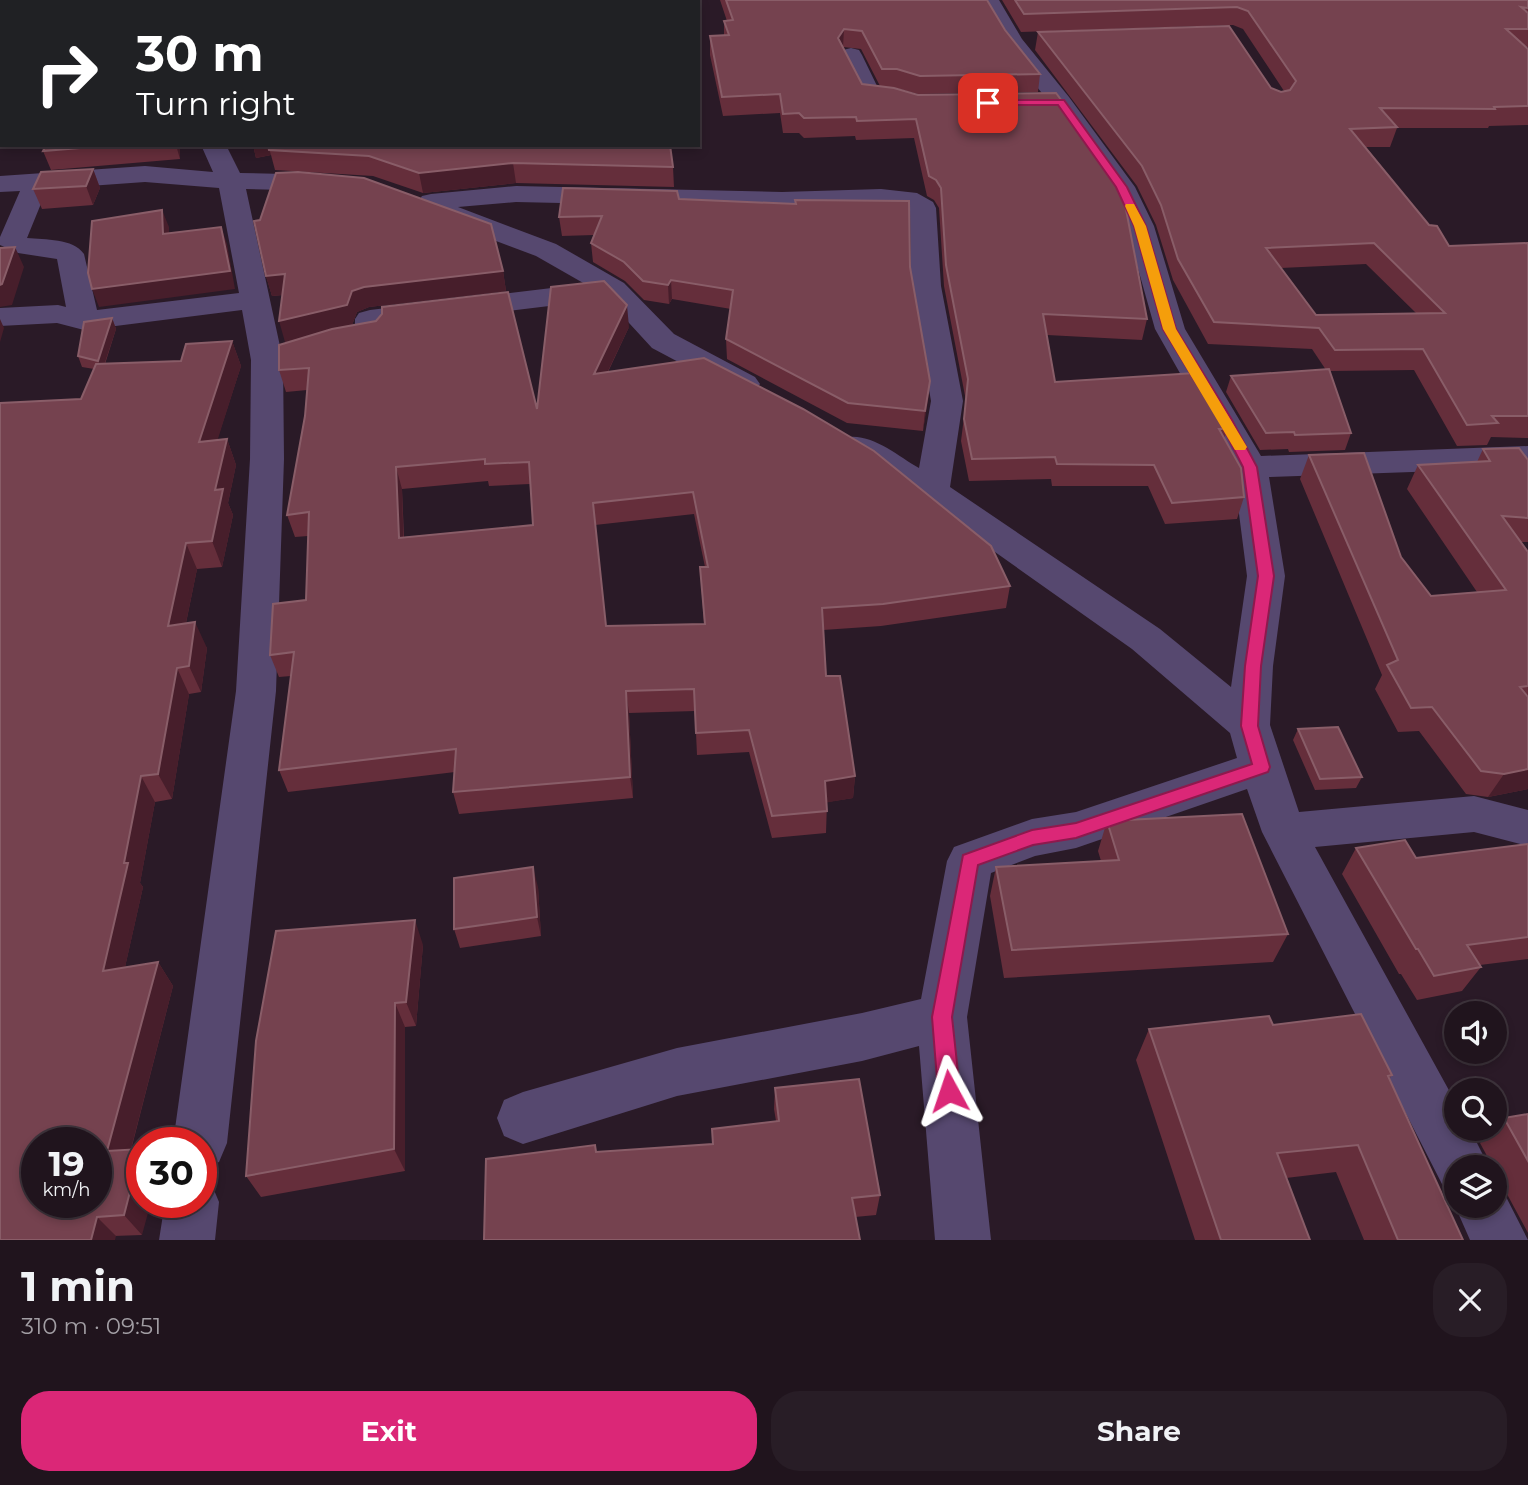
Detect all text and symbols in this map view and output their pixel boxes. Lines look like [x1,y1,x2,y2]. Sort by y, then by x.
text: 30 m [136,24,264,83]
icon: right [21,28,112,119]
pin [958,73,1018,133]
text: Turn right [136,84,296,123]
icon: arrive [969,84,1007,122]
map controls [1444,1001,1507,1218]
button: sound [1444,1001,1507,1064]
position arrow [912,1054,986,1128]
button: search [1444,1078,1507,1141]
speed limit sign: 30 [126,1127,217,1218]
text: 19 [48,1142,85,1185]
button: layers [1444,1155,1507,1218]
text: km/h [42,1179,91,1201]
text: 1 min [21,1260,135,1312]
button: close [1433,1263,1507,1337]
text: 310 m · 09:51 [21,1312,161,1340]
button: Exit [21,1391,757,1471]
button: Share [771,1391,1507,1471]

